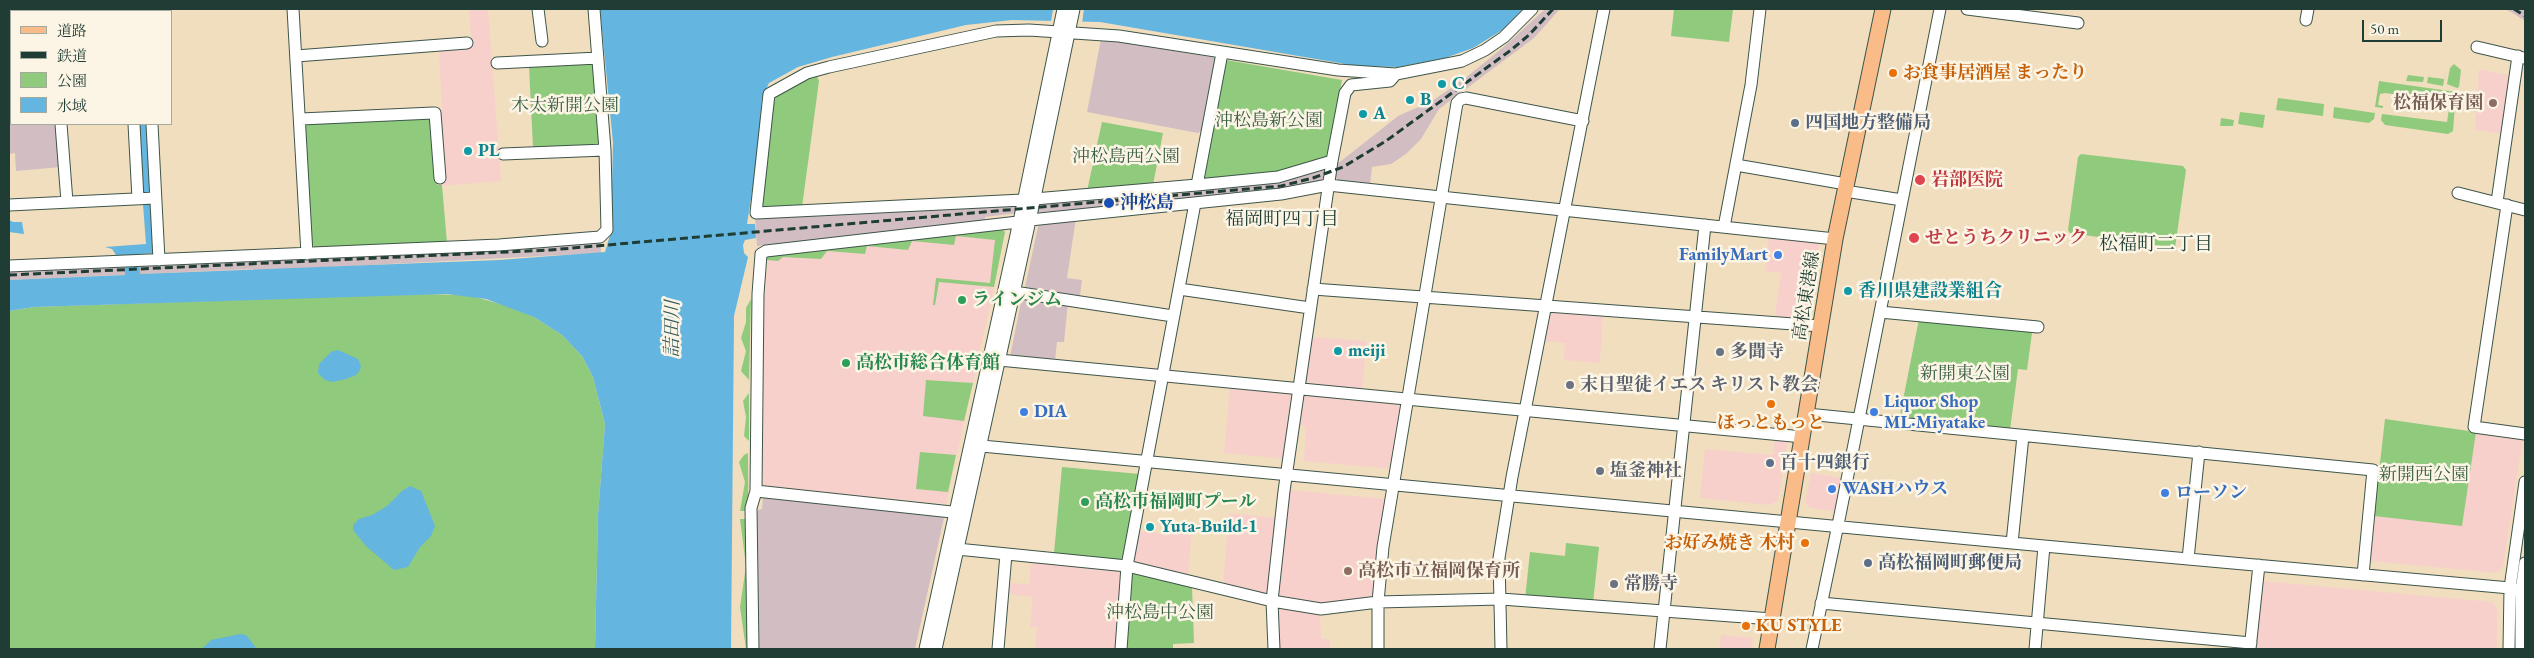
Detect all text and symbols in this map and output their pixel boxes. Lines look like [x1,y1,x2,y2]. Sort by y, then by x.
legend [10,10,172,125]
scale bar [2364,10,2444,42]
text: 50 m [2370,19,2399,38]
text: 道路 [57,21,87,40]
text: 鉄道 [57,46,87,65]
place label: お食事居酒屋 まったり [1903,62,2087,84]
marker: お食事居酒屋 まったり [1887,67,1899,79]
text: 公園 [57,71,87,90]
place label: C [1452,73,1465,95]
marker: C [1436,78,1448,90]
place label: B [1420,89,1431,111]
place label: 松福保育園 [2393,92,2483,114]
marker: B [1404,94,1416,106]
park label: 木太新開公園 [511,95,619,117]
text: 水域 [57,96,87,115]
marker: 松福保育園 [2487,97,2499,109]
place label: A [1373,103,1386,125]
marker: A [1357,108,1369,120]
park label: 沖松島新公園 [1215,110,1323,132]
place label: 四国地方整備局 [1805,112,1931,134]
marker: 四国地方整備局 [1789,117,1801,129]
place label: PL [478,140,499,162]
marker: PL [462,145,474,157]
park label: 沖松島西公園 [1072,146,1180,168]
place label: 岩部医院 [1931,169,2003,191]
marker: 岩部医院 [1913,173,1927,187]
place label: 沖松島 [1120,192,1174,214]
marker: 沖松島 [1102,196,1116,210]
district label: 福岡町四丁目 [1225,209,1339,231]
place label: せとうちクリニック [1925,227,2087,249]
marker: せとうちクリニック [1907,231,1921,245]
district label: 松福町二丁目 [2099,234,2213,256]
place label: FamilyMart [1679,244,1768,266]
marker: FamilyMart [1772,249,1784,261]
street label: 高松東港線 [1789,250,1825,342]
place label: 香川県建設業組合 [1858,280,2002,302]
marker: 香川県建設業組合 [1842,285,1854,297]
place label: ラインジム [972,289,1062,311]
marker: ラインジム [956,294,968,306]
water label: 詰田川 [661,300,685,358]
place label: meiji [1348,340,1385,362]
place label: 多聞寺 [1730,341,1784,363]
marker: meiji [1332,345,1344,357]
marker: 多聞寺 [1714,346,1726,358]
place label: 高松市総合体育館 [856,352,1000,374]
marker: 高松市総合体育館 [840,357,852,369]
park label: 新開東公園 [1920,363,2010,385]
place label: 末日聖徒イエス キリスト教会 [1580,374,1818,396]
marker: 末日聖徒イエス キリスト教会 [1564,379,1576,391]
place label: Liquor Shop ML·Miyatake [1884,391,1985,434]
marker: ほっともっと [1765,398,1777,410]
place label: DIA [1034,401,1067,423]
marker: DIA [1018,406,1030,418]
marker: Liquor Shop ML·Miyatake [1868,406,1880,418]
place label: ほっともっと [1717,412,1825,434]
place label: 百十四銀行 [1780,452,1870,474]
marker: 百十四銀行 [1764,457,1776,469]
place label: 塩釜神社 [1610,460,1682,482]
park label: 新開西公園 [2379,464,2469,486]
marker: 塩釜神社 [1594,465,1606,477]
place label: WASHハウス [1842,478,1948,500]
place label: ローソン [2175,482,2247,504]
marker: WASHハウス [1826,483,1838,495]
marker: ローソン [2159,487,2171,499]
place label: 高松市福岡町プール [1095,491,1256,513]
marker: 高松市福岡町プール [1079,496,1091,508]
place label: Yuta-Build-1 [1160,516,1257,538]
marker: Yuta-Build-1 [1144,521,1156,533]
place label: お好み焼き 木村 [1665,532,1795,554]
marker: お好み焼き 木村 [1799,537,1811,549]
place label: 高松福岡町郵便局 [1878,552,2022,574]
marker: 高松福岡町郵便局 [1862,557,1874,569]
place label: 高松市立福岡保育所 [1358,560,1520,582]
marker: 高松市立福岡保育所 [1342,565,1354,577]
place label: 常勝寺 [1624,573,1678,595]
marker: 常勝寺 [1608,578,1620,590]
park label: 沖松島中公園 [1106,602,1214,624]
place label: KU STYLE [1756,615,1842,637]
marker: KU STYLE [1740,620,1752,632]

